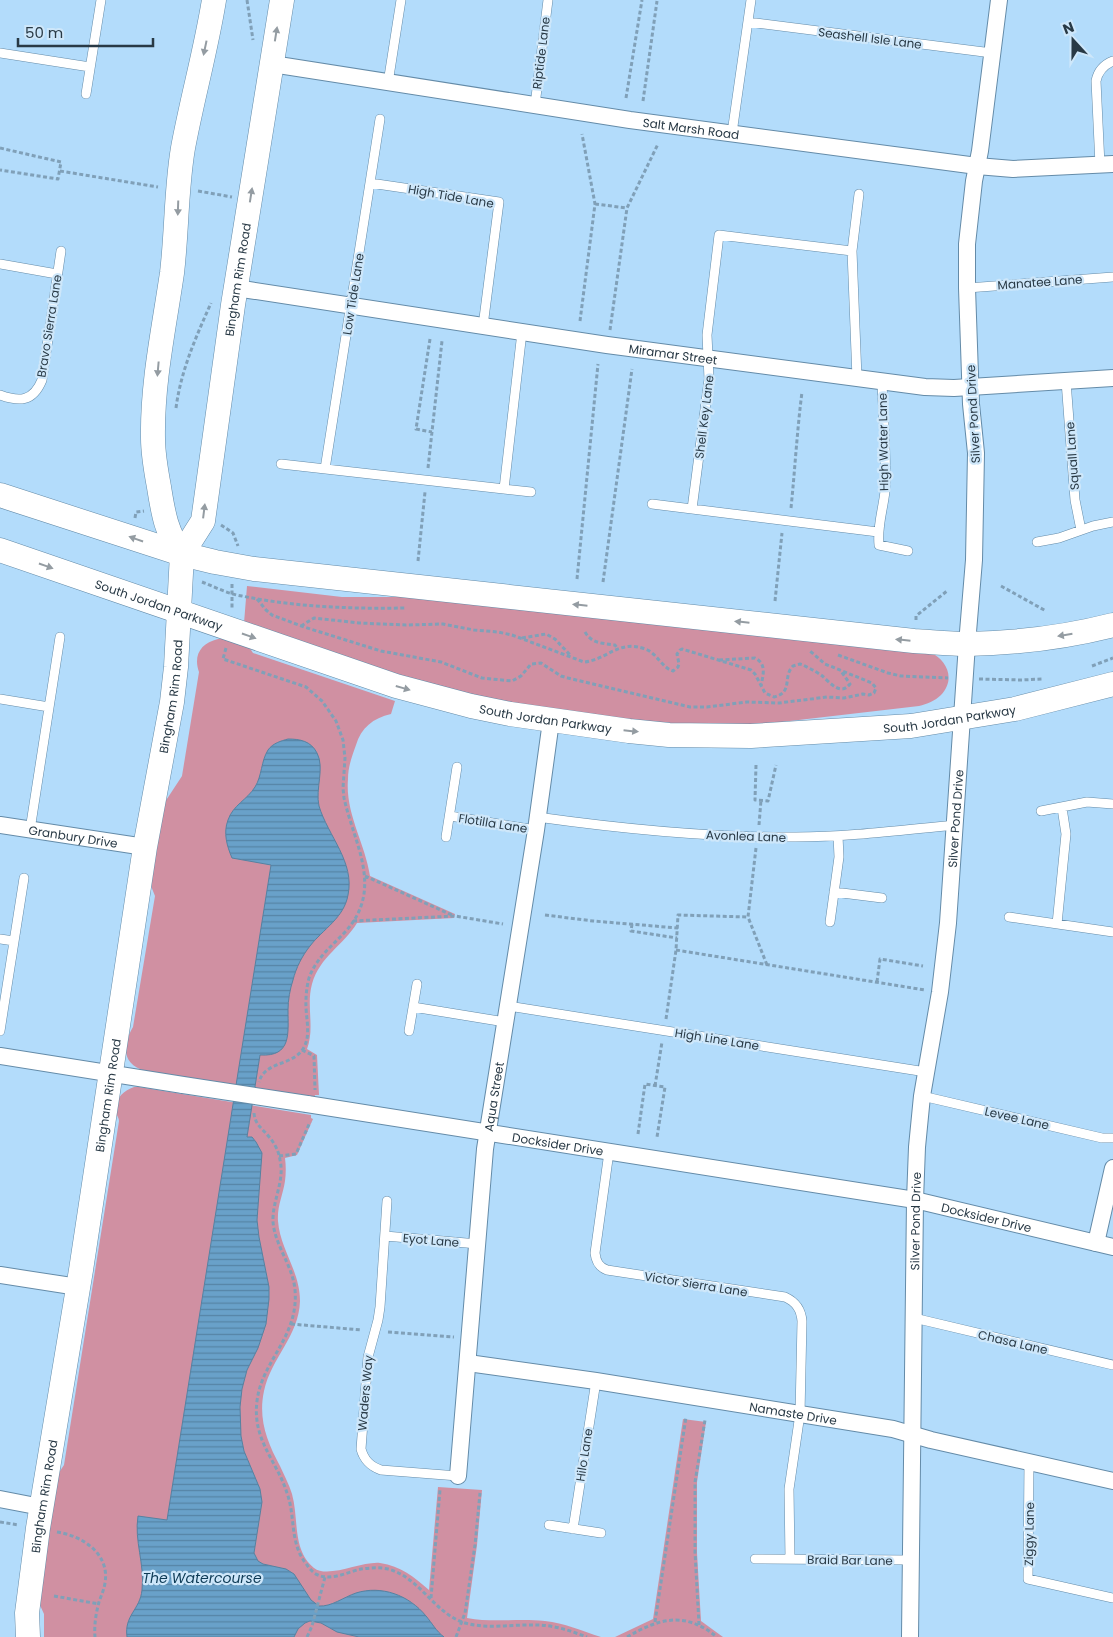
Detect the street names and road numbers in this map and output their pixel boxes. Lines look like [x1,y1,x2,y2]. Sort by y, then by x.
street label: Riptide Lane [528,16,554,90]
street label: Seashell Isle Lane [817,23,923,53]
street label: Salt Marsh Road [642,113,740,143]
street label: High Tide Lane [407,180,495,212]
street label: Bingham Rim Road [220,222,255,337]
street label: Low Tide Lane [338,252,368,336]
street label: Manatee Lane [997,271,1083,293]
street label: Bravo Sierra Lane [32,273,66,379]
street label: Miramar Street [628,339,718,368]
street label: Silver Pond Drive [962,364,984,464]
street label: Shell Key Lane [690,374,718,460]
street label: High Water Lane [874,393,892,491]
street label: Squall Lane [1061,421,1083,491]
street label: South Jordan Parkway [93,575,225,634]
street label: Bingham Rim Road [154,639,186,755]
street label: South Jordan Parkway [478,699,613,737]
street label: South Jordan Parkway [883,700,1017,736]
street label: Silver Pond Drive [943,769,967,868]
street label: Flotilla Lane [457,809,529,837]
street label: Granbury Drive [27,821,119,851]
street label: Avonlea Lane [706,826,786,846]
street label: High Line Lane [674,1024,760,1054]
street label: Bingham Rim Road [90,1037,124,1153]
street label: Aqua Street [479,1061,507,1133]
street label: Levee Lane [983,1102,1051,1134]
street label: Docksider Drive [511,1128,605,1159]
street label: Silver Pond Drive [906,1171,925,1270]
street label: Docksider Drive [940,1198,1033,1236]
street label: Eyot Lane [402,1229,460,1251]
street label: Victor Sierra Lane [643,1267,749,1301]
street label: Chasa Lane [976,1326,1050,1358]
street label: Waders Way [353,1354,377,1432]
street label: Namaste Drive [748,1397,838,1428]
street label: Hilo Lane [571,1427,597,1483]
street label: Bingham Rim Road [26,1438,61,1554]
street label: Ziggy Lane [1020,1502,1038,1566]
street label: Braid Bar Lane [807,1551,893,1569]

